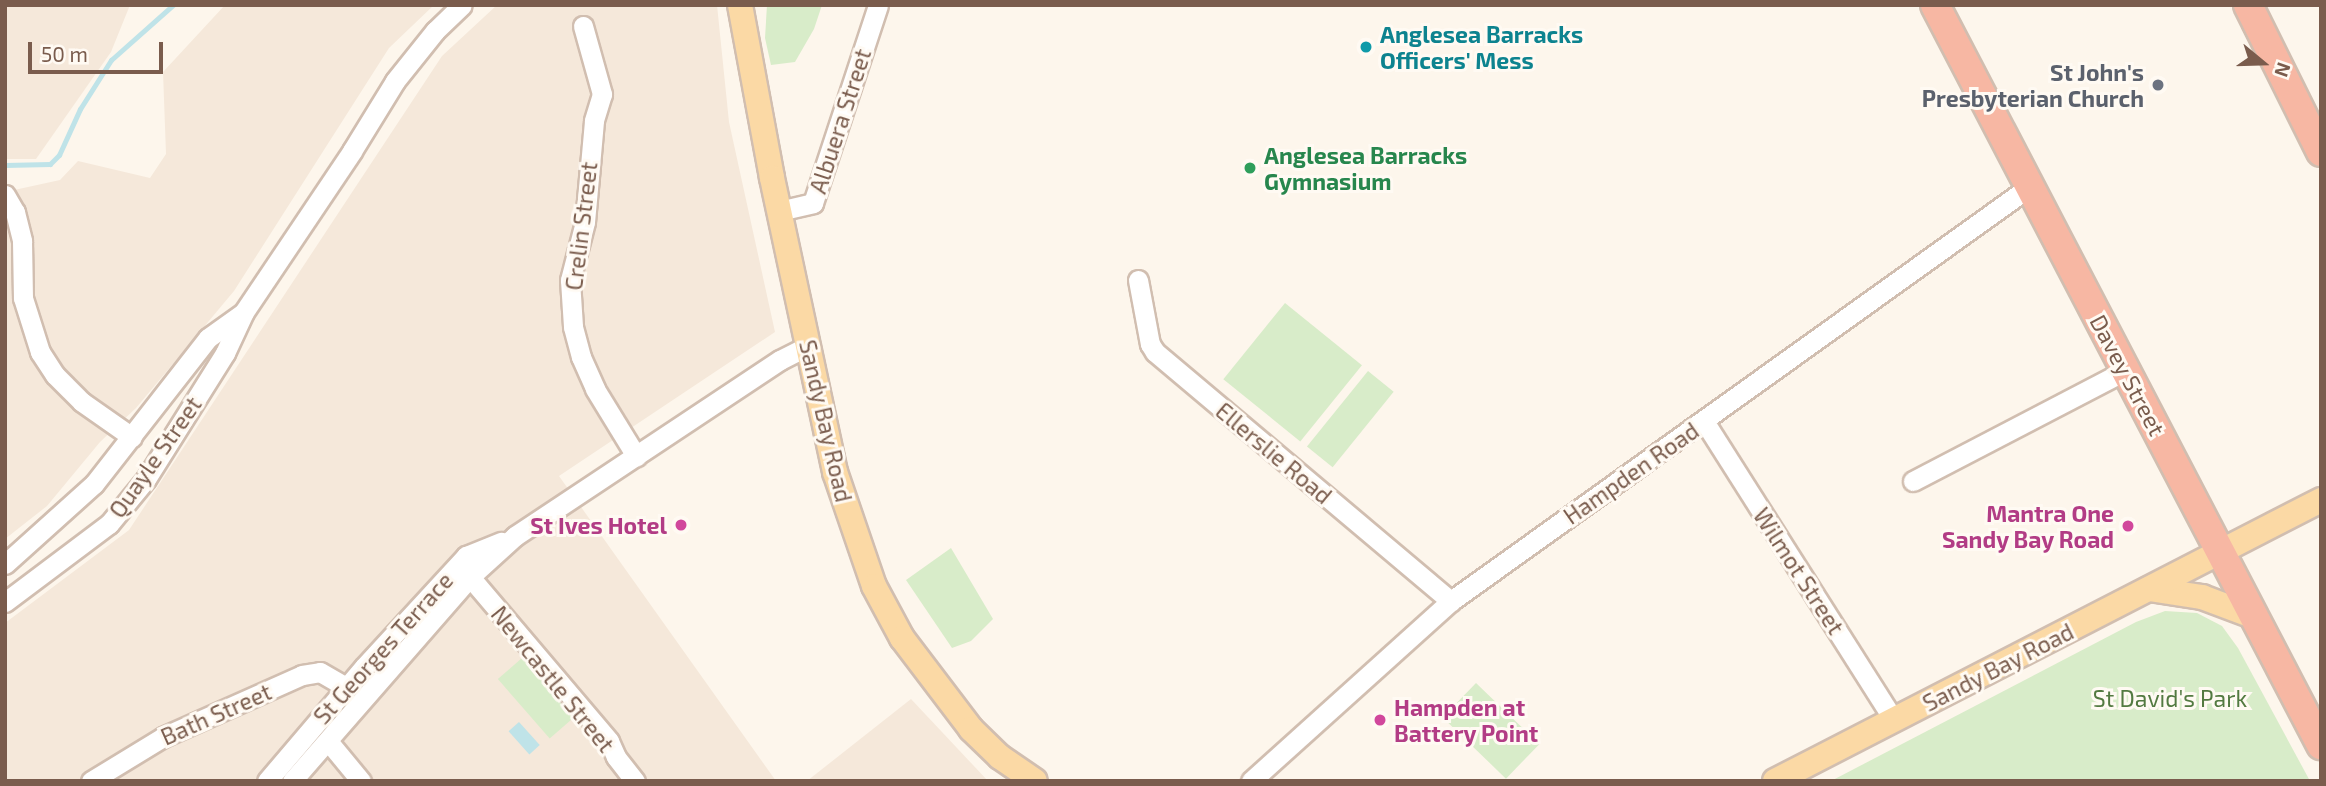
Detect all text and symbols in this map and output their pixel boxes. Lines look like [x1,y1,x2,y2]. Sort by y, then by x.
place label: Anglesea Barracks Officers' Mess [1380,20,1583,74]
scale bar [32,28,166,72]
north arrow [2228,28,2298,98]
marker: Anglesea Barracks Officers' Mess [1358,39,1374,55]
text: 50 m [41,41,88,66]
street label: Albuera Street [804,45,876,197]
place label: St John's Presbyterian Church [1922,58,2144,112]
text: N [2270,60,2296,80]
marker: St John's Presbyterian Church [2150,77,2166,93]
place label: Anglesea Barracks Gymnasium [1264,141,1467,195]
street label: Crelin Street [559,160,603,292]
marker: Anglesea Barracks Gymnasium [1242,160,1258,176]
street label: Davey Street [2084,310,2172,440]
street label: Sandy Bay Road [794,337,858,505]
street label: Quayle Street [103,391,207,523]
street label: Ellerslie Road [1210,397,1338,509]
street label: Hampden Road [1558,416,1704,530]
place label: Mantra One Sandy Bay Road [1941,499,2114,553]
street label: Wilmot Street [1748,503,1850,639]
place label: St Ives Hotel [530,511,667,539]
marker: St Ives Hotel [673,517,689,533]
marker: Mantra One Sandy Bay Road [2120,518,2136,534]
street label: St Georges Terrace [307,566,459,730]
street label: Newcastle Street [486,600,620,758]
street label: Sandy Bay Road [1918,617,2078,717]
street label: Bath Street [156,677,276,751]
park label: St David's Park [2093,684,2247,712]
place label: Hampden at Battery Point [1394,693,1539,747]
marker: Hampden at Battery Point [1372,712,1388,728]

